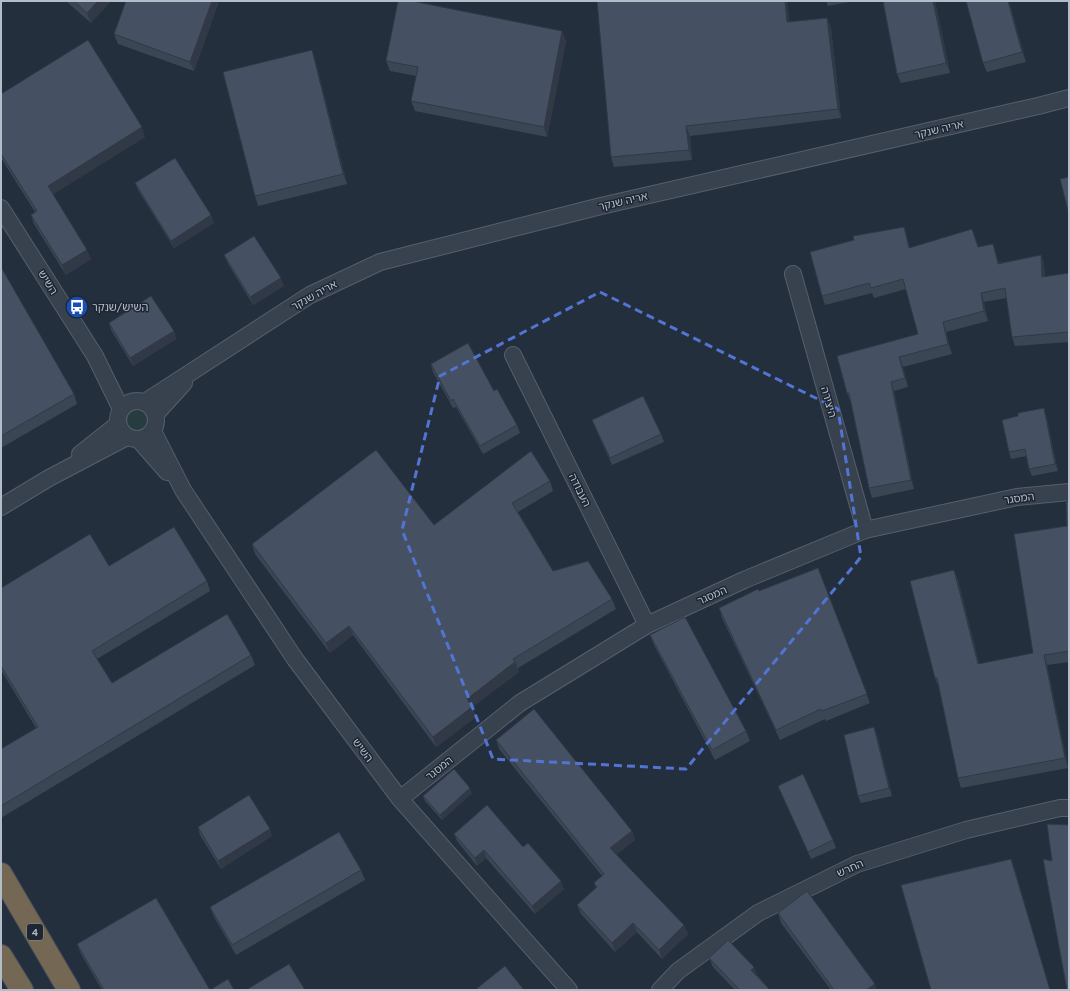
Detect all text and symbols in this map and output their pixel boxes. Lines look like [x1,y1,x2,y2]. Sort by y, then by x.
street label: אריה שנקר [913,118,965,142]
street label: אריה שנקר [597,190,649,214]
street label: השיש [34,268,60,297]
street label: אריה שנקר [289,278,340,314]
bus stop icon: השיש/שנקר [64,294,90,320]
place label: השיש/שנקר [92,301,149,315]
street label: היצירה [817,385,839,420]
street label: העבודה [565,471,593,510]
street label: המסגר [1003,490,1035,508]
street label: המסגר [695,583,729,609]
street label: השיש [349,736,376,765]
street label: המסגר [423,754,456,784]
street label: החרש [835,857,866,881]
road number: 4 [27,924,43,940]

